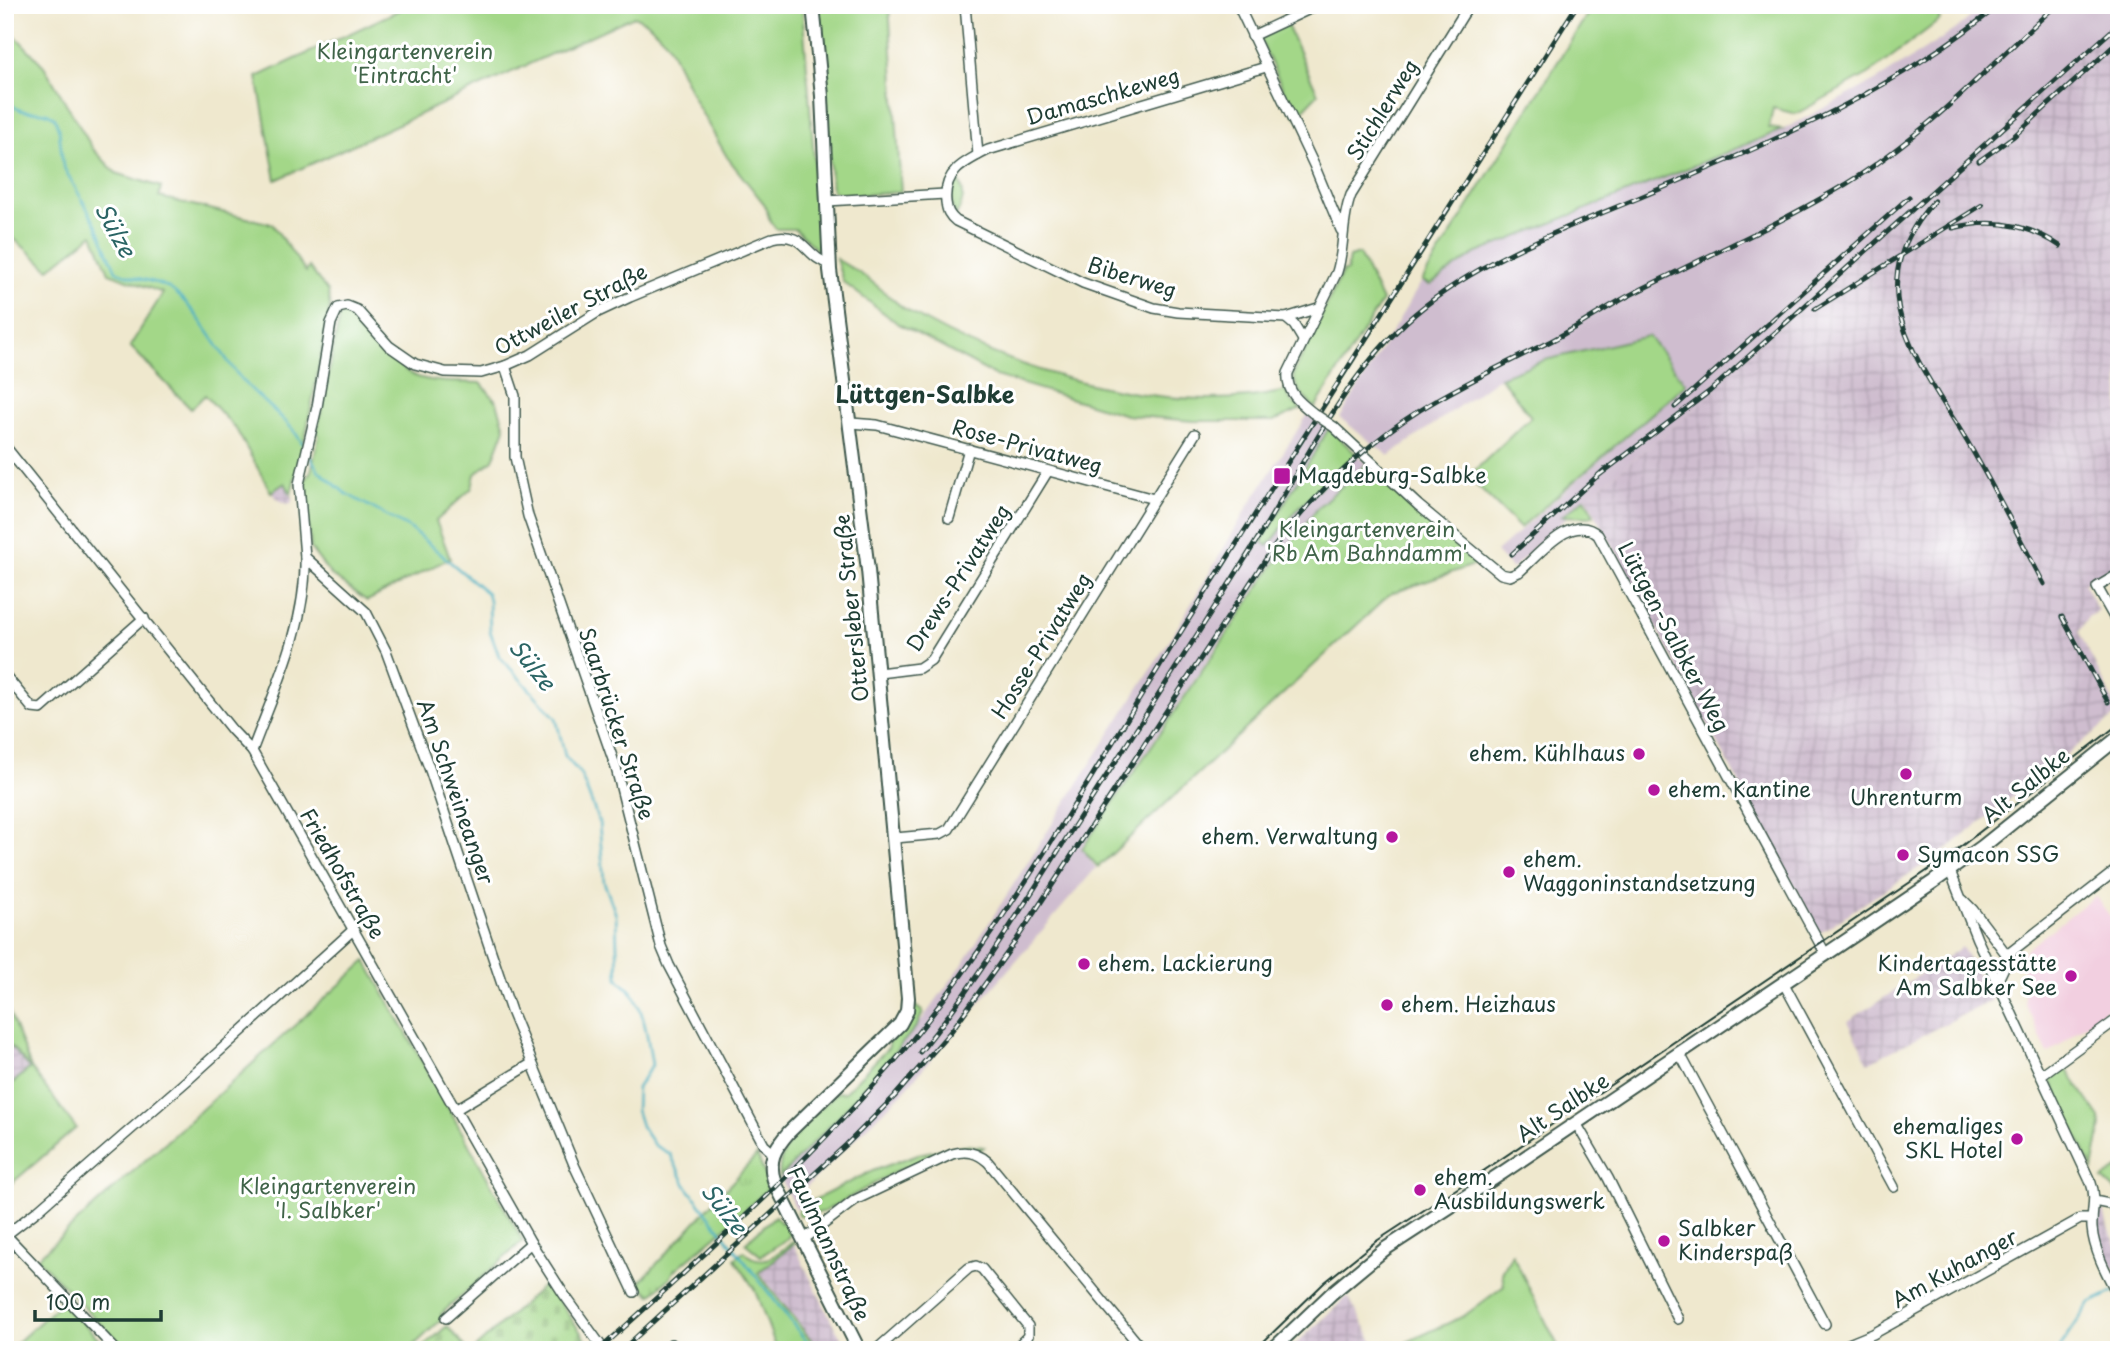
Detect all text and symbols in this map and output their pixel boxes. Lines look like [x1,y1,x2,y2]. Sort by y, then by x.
park label: Kleingartenverein 'Eintracht' [317,34,493,90]
street label: Stichlerweg [1337,52,1425,166]
street label: Damaschkeweg [1022,58,1183,132]
water label: Sülze [87,195,146,264]
street label: Biberweg [1084,247,1181,305]
street label: Ottweiler Straße [488,254,652,362]
district label: Lüttgen-Salbke [836,376,1015,411]
street label: Rose-Privatweg [949,410,1106,481]
place label: Magdeburg-Salbke [1298,458,1487,490]
marker: Magdeburg-Salbke [1272,466,1292,486]
street label: Drews-Privatweg [897,497,1017,657]
park label: Kleingartenverein 'Rb Am Bahndamm' [1267,512,1467,568]
street label: Ottersleber Straße [824,513,876,704]
street label: Lüttgen-Salbker Weg [1611,535,1738,737]
street label: Hosse-Privatweg [982,565,1098,725]
street label: Saarbrücker Straße [572,623,664,824]
water label: Sülze [501,631,566,699]
street label: Am Schweineanger [410,694,504,889]
place label: ehem. Kühlhaus [1469,736,1625,768]
street label: Alt Salbke [1974,739,2076,830]
marker: ehem. Kühlhaus [1631,746,1647,762]
marker: Uhrenturm [1898,766,1914,782]
place label: ehem. Kantine [1668,772,1811,804]
place label: Uhrenturm [1850,780,1962,812]
marker: ehem. Kantine [1646,782,1662,798]
street label: Friedhofstraße [293,802,394,944]
place label: ehem. Verwaltung [1202,819,1378,851]
marker: ehem. Verwaltung [1384,829,1400,845]
place label: Symacon SSG [1917,837,2059,869]
place label: ehem. Waggoninstandsetzung [1523,842,1756,898]
marker: Symacon SSG [1895,847,1911,863]
marker: ehem. Waggoninstandsetzung [1501,864,1517,880]
place label: ehem. Lackierung [1098,946,1273,978]
place label: Kindertagesstätte Am Salbker See [1878,946,2057,1002]
marker: ehem. Lackierung [1076,956,1092,972]
marker: Kindertagesstätte Am Salbker See [2063,968,2079,984]
place label: ehem. Heizhaus [1401,987,1556,1019]
marker: ehem. Heizhaus [1379,997,1395,1013]
street label: Alt Salbke [1509,1064,1615,1149]
place label: ehemaliges SKL Hotel [1893,1109,2003,1165]
marker: ehemaliges SKL Hotel [2009,1131,2025,1147]
place label: ehem. Ausbildungswerk [1434,1160,1605,1216]
street label: Faulmannstraße [780,1161,880,1326]
park label: Kleingartenverein 'I. Salbker' [240,1169,416,1225]
water label: Sülze [694,1174,758,1243]
marker: ehem. Ausbildungswerk [1412,1182,1428,1198]
place label: Salbker Kinderspaß [1678,1211,1793,1267]
street label: Am Kuhanger [1885,1219,2023,1315]
marker: Salbker Kinderspaß [1656,1233,1672,1249]
scale bar [35,1278,161,1322]
text: 100 m [46,1285,110,1317]

